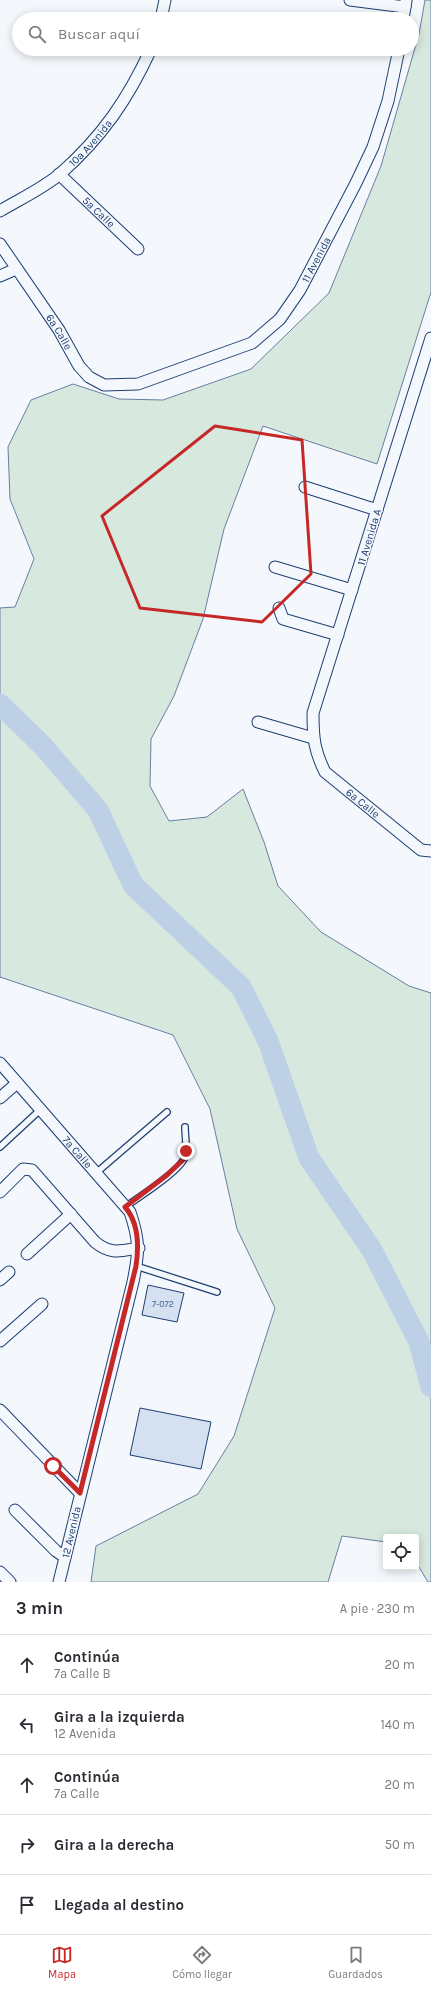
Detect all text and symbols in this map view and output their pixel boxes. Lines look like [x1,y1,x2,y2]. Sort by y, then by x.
search box [12,12,419,56]
icon: search [26,23,48,45]
text: Buscar aquí [58,25,140,43]
street label: 10a Avenida [66,117,115,170]
street label: 5a Calle [80,194,118,231]
street label: 11 Avenida [299,235,334,285]
street label: 6a Calle [43,312,75,353]
street label: 11 Avenida A [355,507,384,567]
street label: 6a Calle [343,786,382,821]
street label: 7a Calle [60,1133,95,1171]
route end [177,1142,195,1160]
house number: 7-072 [152,1299,174,1309]
route start [44,1457,62,1475]
street label: 12 Avenida [59,1505,84,1559]
map controls [383,1534,419,1570]
button: locate [383,1534,419,1570]
text: 3 min [16,1598,63,1618]
text: A pie · 230 m [340,1601,415,1616]
text: Continúa [54,1648,120,1666]
icon: ahead [16,1654,38,1676]
text: 20 m [385,1657,415,1672]
text: 7a Calle B [54,1666,111,1681]
text: Gira a la izquierda [54,1708,185,1726]
icon: left [16,1714,38,1736]
text: 140 m [380,1717,415,1732]
text: 12 Avenida [54,1726,116,1741]
text: Continúa [54,1768,120,1786]
icon: ahead [16,1774,38,1796]
text: 20 m [385,1777,415,1792]
text: 7a Calle [54,1786,99,1801]
icon: right [16,1834,38,1856]
text: Gira a la derecha [54,1836,174,1854]
text: 50 m [385,1837,415,1852]
icon: arrive [16,1894,38,1916]
text: Llegada al destino [54,1896,184,1914]
tab: Mapa [48,1944,76,1981]
tab: Cómo llegar [172,1944,232,1981]
tab: Guardados [328,1944,383,1981]

